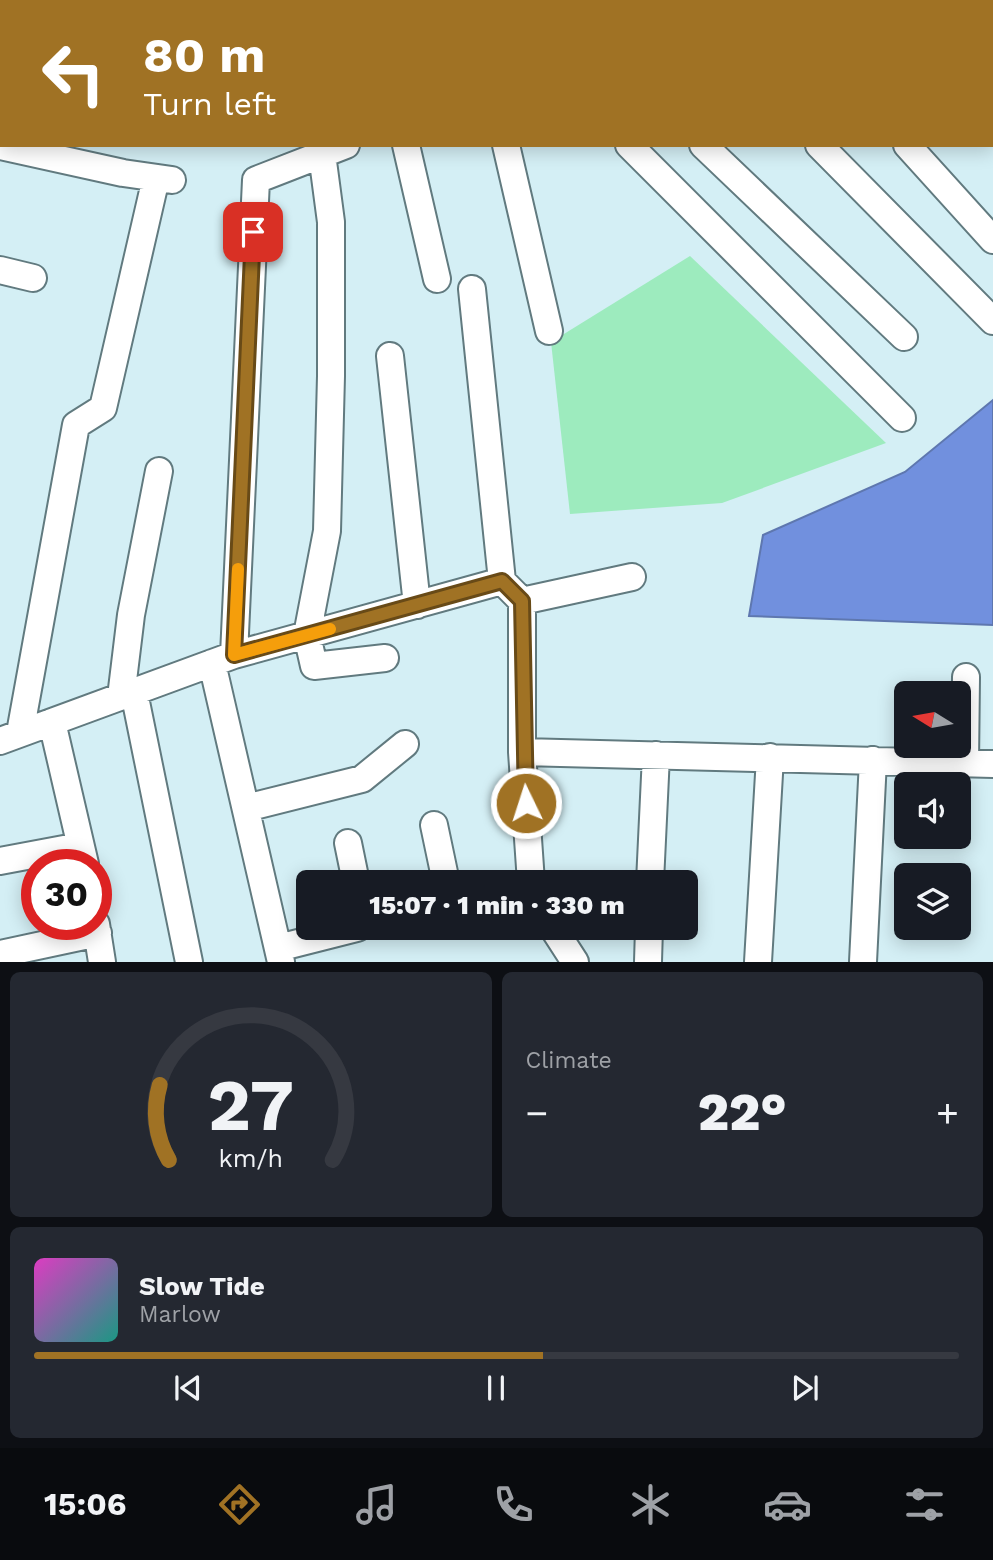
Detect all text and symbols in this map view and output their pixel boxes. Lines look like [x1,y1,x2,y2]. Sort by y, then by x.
text: 80 m [143,26,265,84]
icon: left [28,28,119,119]
text: Turn left [143,85,276,123]
pin [223,202,283,262]
icon: arrive [234,213,272,251]
north arrow [894,681,971,758]
map controls [894,681,971,940]
position arrow [489,766,563,840]
button: sound [894,772,971,849]
speed limit sign: 30 [21,849,112,940]
button: layers [894,863,971,940]
text: 15:07 · 1 min · 330 m [369,890,625,920]
text: Climate [526,1047,612,1074]
text: 27 [208,1063,294,1149]
text: 22° [698,1082,787,1143]
text: − [526,1091,548,1135]
text: + [936,1091,959,1135]
text: km/h [219,1144,283,1173]
text: Slow Tide [139,1271,265,1301]
text: Marlow [139,1301,221,1328]
icon: previous [169,1369,207,1407]
icon: pause [477,1369,515,1407]
icon: next [786,1369,824,1407]
icon: directions [215,1480,264,1529]
icon: music [352,1480,401,1529]
icon: phone [489,1480,538,1529]
icon: climate [626,1480,675,1529]
icon: car [763,1480,812,1529]
icon: filters [900,1480,949,1529]
text: 15:06 [44,1485,126,1523]

